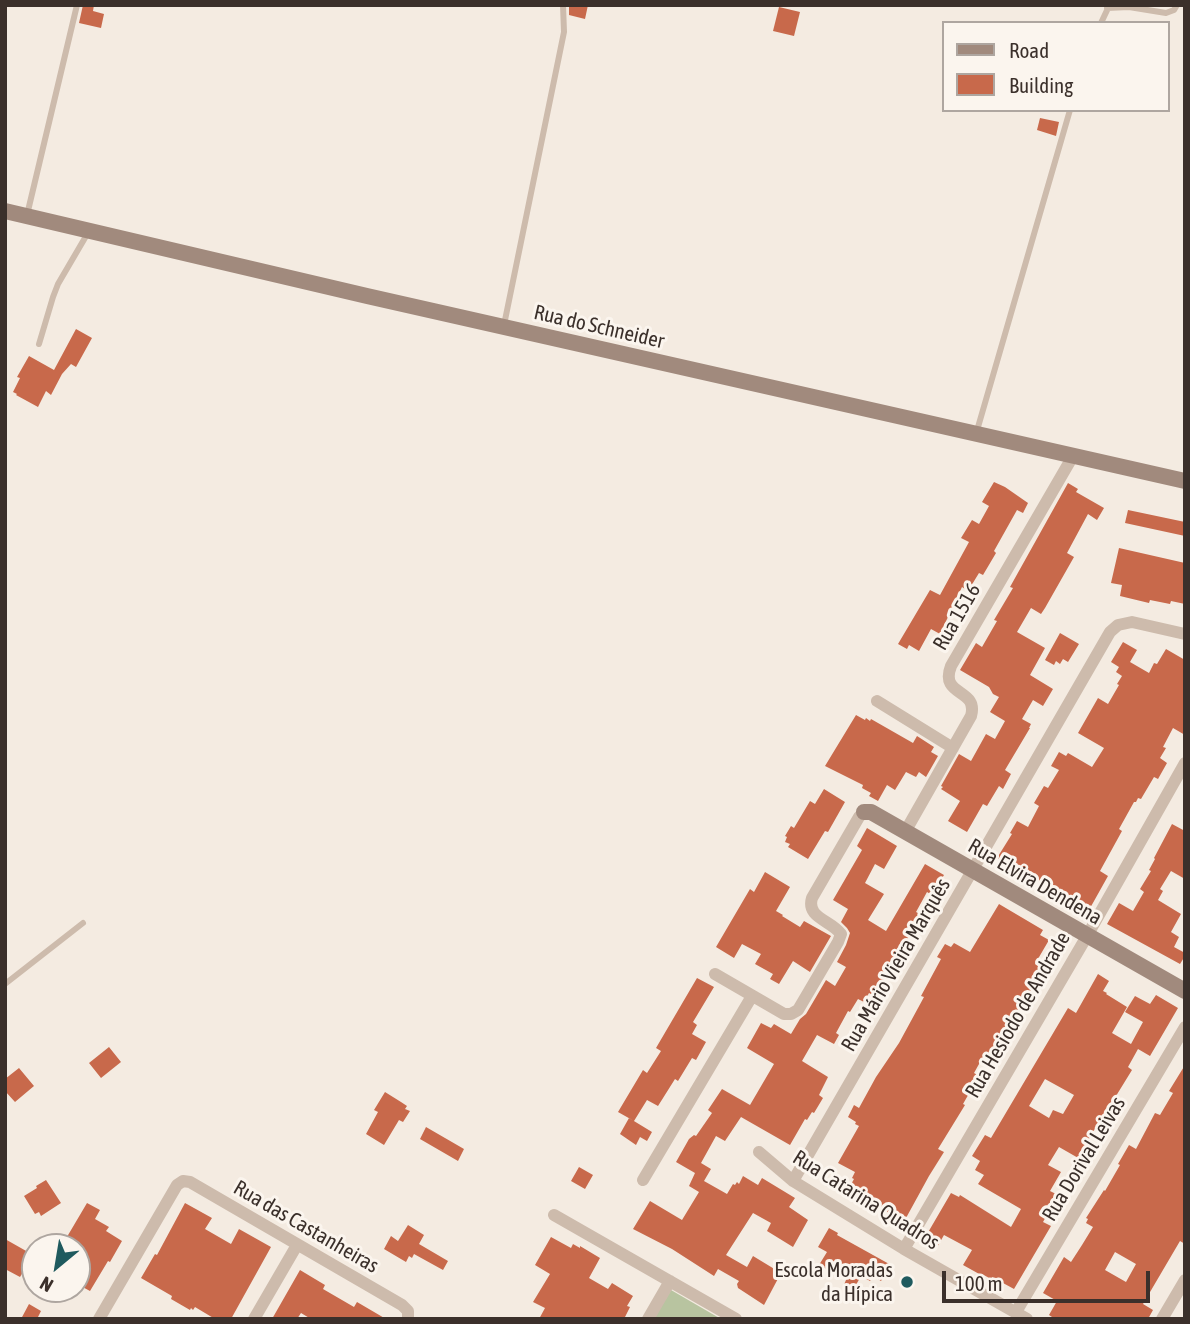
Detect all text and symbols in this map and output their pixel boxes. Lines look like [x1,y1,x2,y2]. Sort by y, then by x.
legend [942,21,1169,112]
text: Road [1009,38,1049,62]
text: Building [1009,73,1073,97]
street label: Rua do Schneider [531,300,667,354]
street label: Rua 1516 [928,579,986,655]
street label: Rua Elvira Dendena [964,833,1106,931]
street label: Rua Mário Vieira Marquês [836,874,956,1056]
street label: Rua Hesiodo de Andrade [960,927,1076,1103]
street label: Rua Dorival Leivas [1037,1092,1131,1226]
street label: Rua Catarina Quadros [788,1145,944,1255]
street label: Rua das Castanheiras [229,1175,383,1279]
north arrow [21,1233,91,1303]
place label: Escola Moradas da Hípica [774,1257,893,1307]
scale bar [945,1258,1153,1302]
text: 100 m [955,1271,1003,1295]
text: N [36,1272,57,1297]
marker: Escola Moradas da Hípica [899,1274,915,1290]

